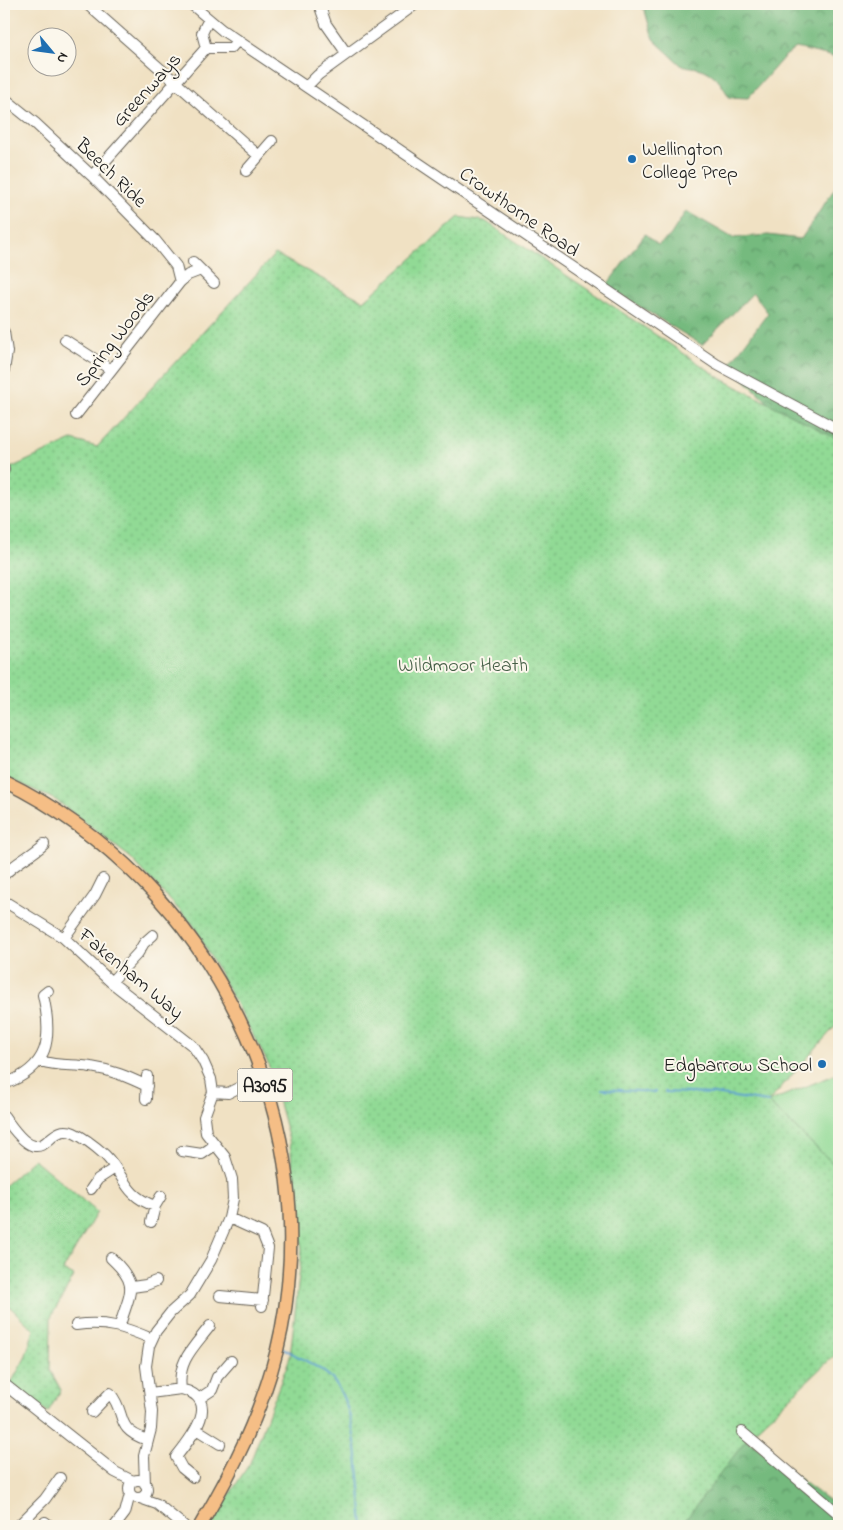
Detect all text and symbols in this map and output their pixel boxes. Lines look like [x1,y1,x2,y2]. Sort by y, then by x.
north arrow [28,28,78,78]
street label: Greenways [106,47,189,134]
text: N [51,48,74,67]
street label: Beech Ride [67,132,153,215]
place label: Wellington College Prep [642,136,738,189]
marker: Wellington College Prep [626,153,638,165]
street label: Crowthorne Road [453,161,585,265]
street label: Spring Woods [69,285,164,394]
park label: Wildmoor Heath [398,652,528,681]
street label: Fakenham Way [71,922,189,1028]
place label: Edgbarrow School [663,1052,812,1082]
marker: Edgbarrow School [816,1058,828,1070]
road number: A3095 [238,1068,292,1102]

